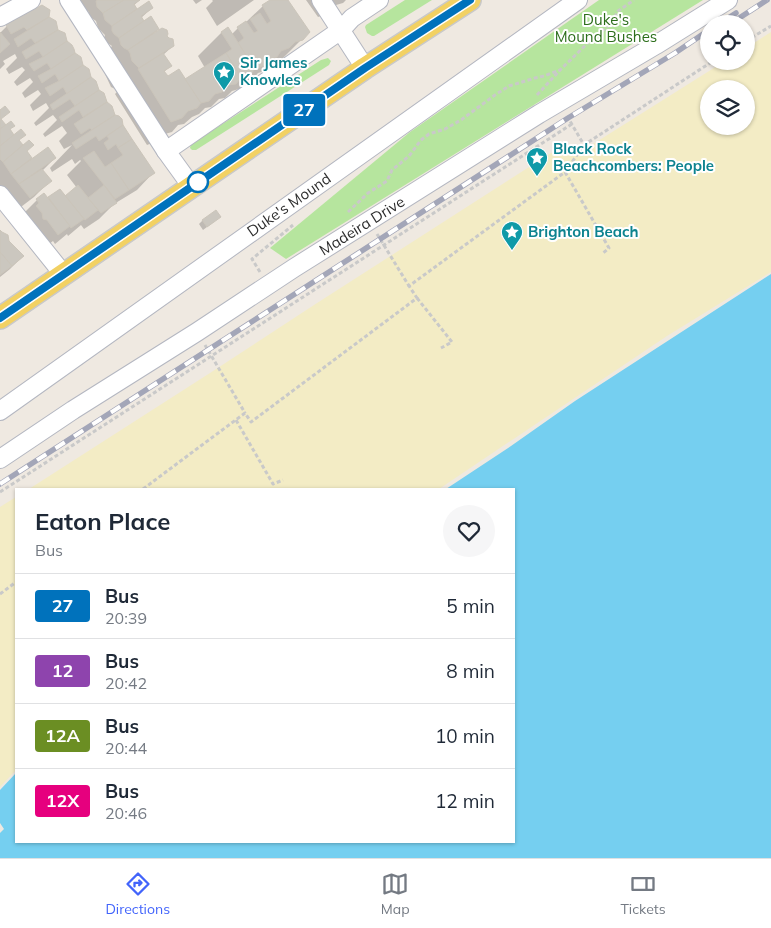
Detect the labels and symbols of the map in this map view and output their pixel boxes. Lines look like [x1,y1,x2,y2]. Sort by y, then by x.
park label: Duke's Mound Bushes [555,10,657,46]
place label: Sir James Knowles [240,53,308,89]
place icon: Sir James Knowles [212,60,236,91]
line badge: 27 [282,94,326,126]
place label: Black Rock Beachcombers: People [553,139,714,175]
place icon: Black Rock Beachcombers: People [525,146,549,177]
street label: Duke's Mound [243,169,334,241]
unlabelled marker [187,171,209,193]
street label: Madeira Drive [316,192,408,259]
place icon: Brighton Beach [500,220,524,251]
place label: Brighton Beach [528,222,639,241]

